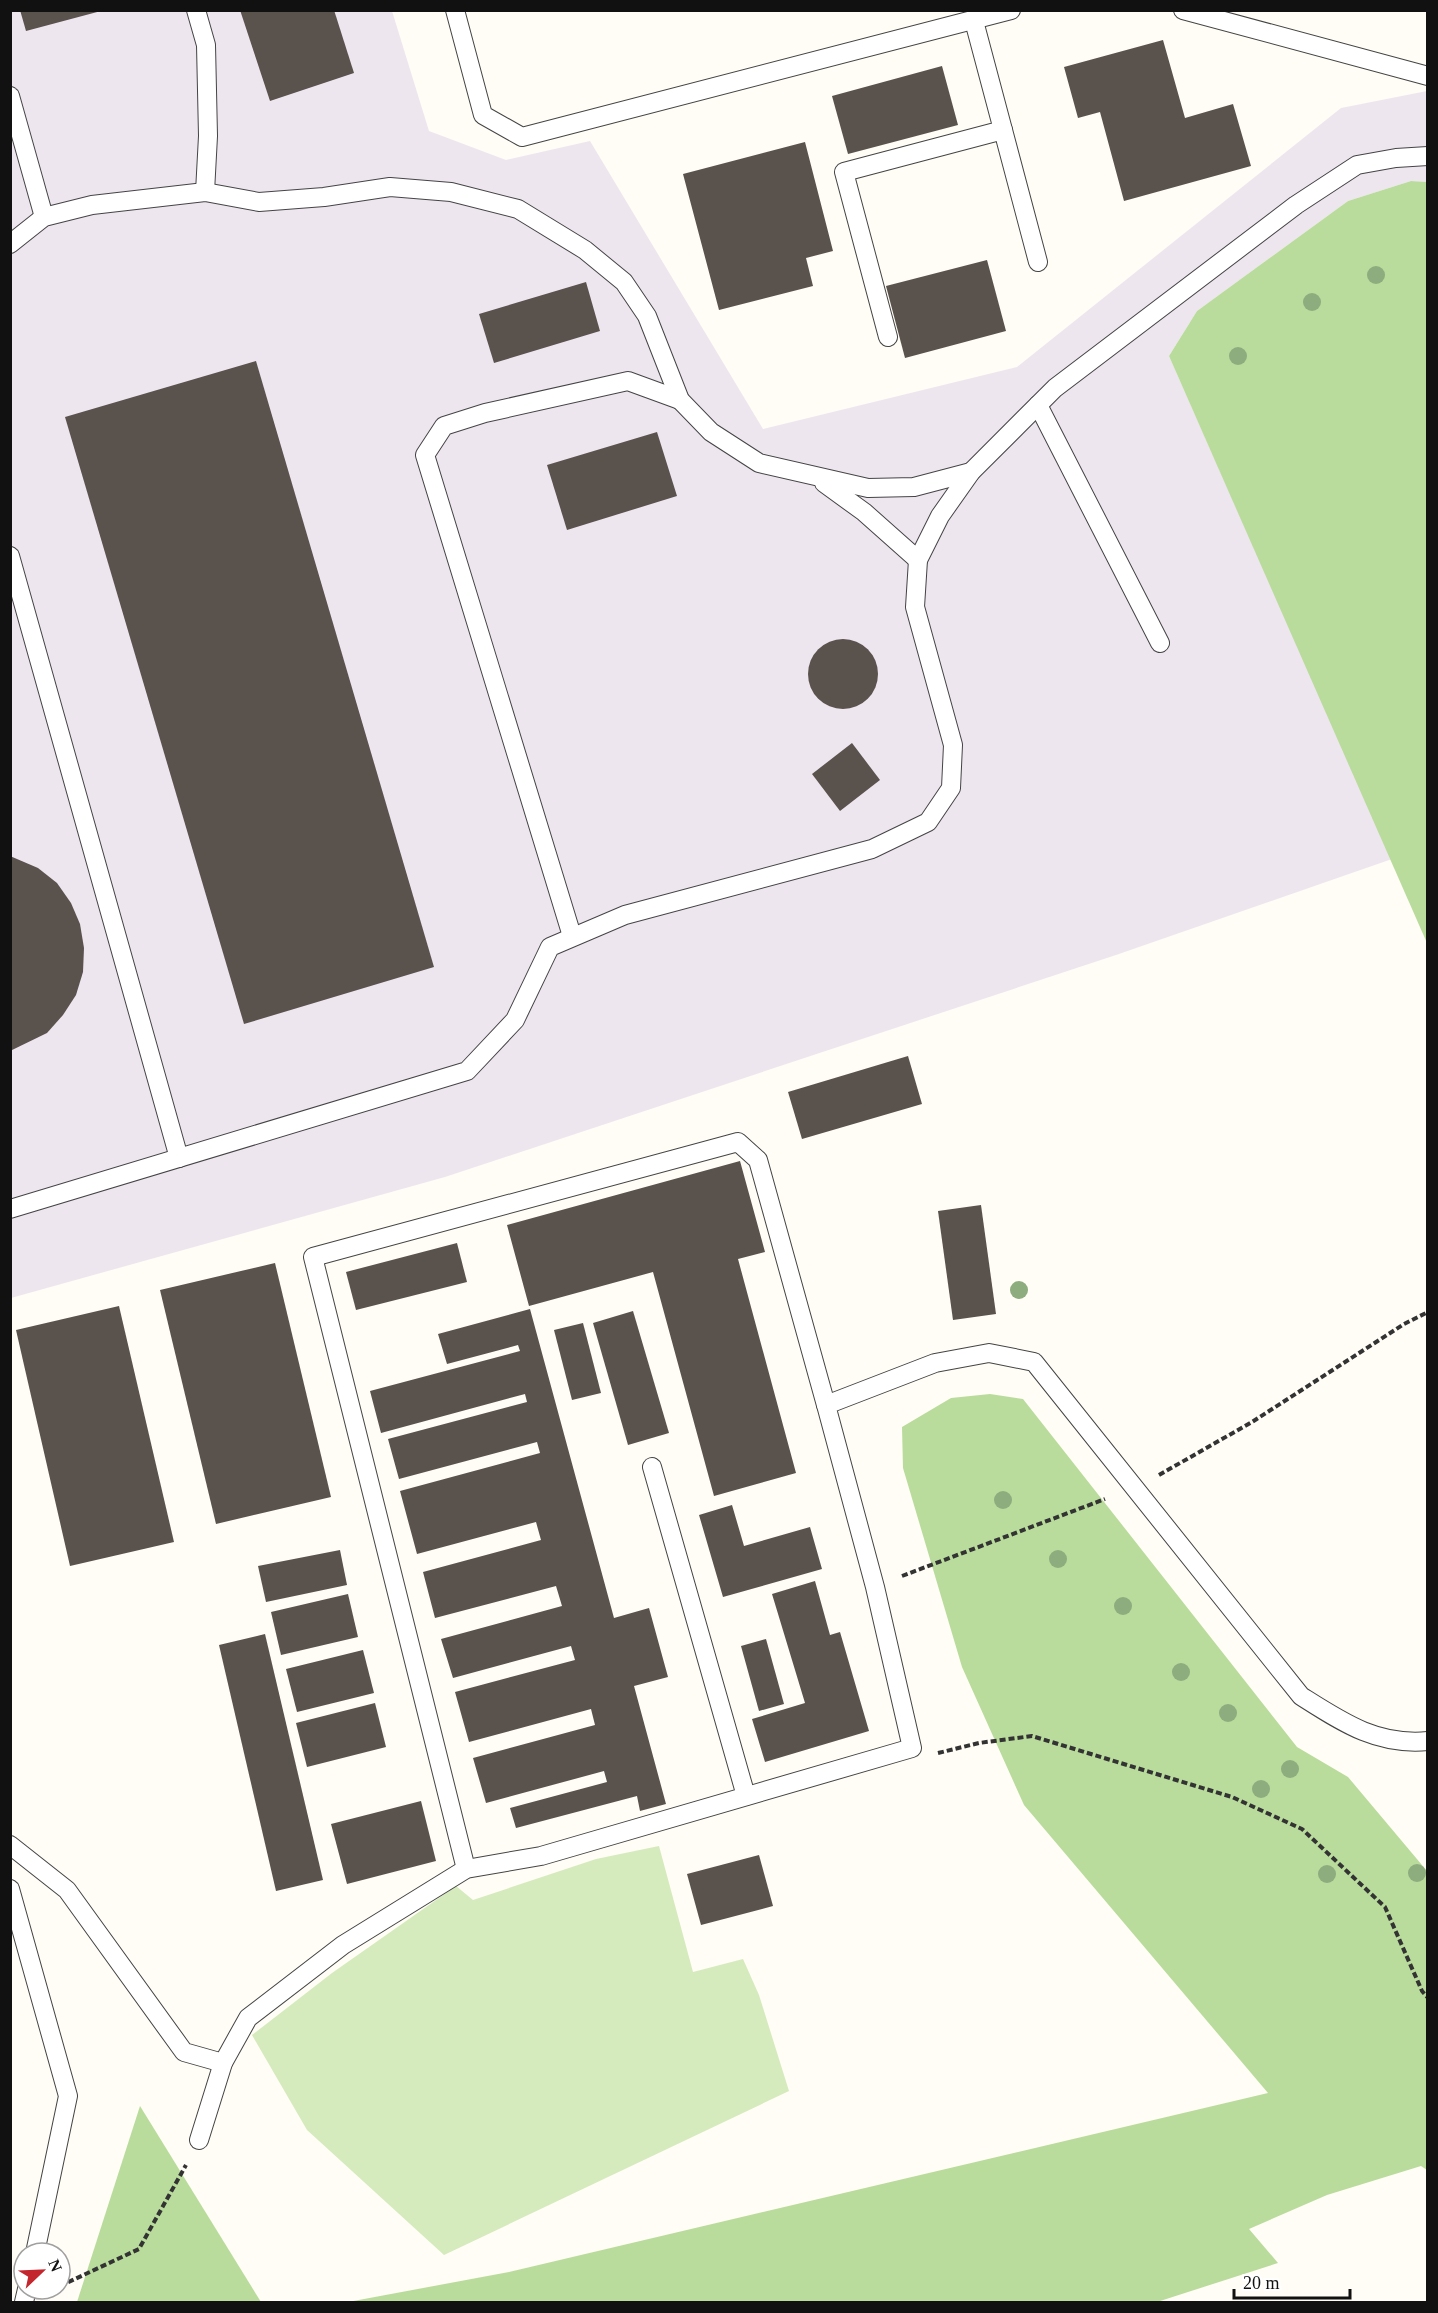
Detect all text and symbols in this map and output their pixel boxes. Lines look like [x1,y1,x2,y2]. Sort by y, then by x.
north arrow [12,2241,72,2301]
text: N [45,2257,66,2274]
scale bar [1234,2262,1350,2300]
text: 20 m [1243,2273,1280,2293]

